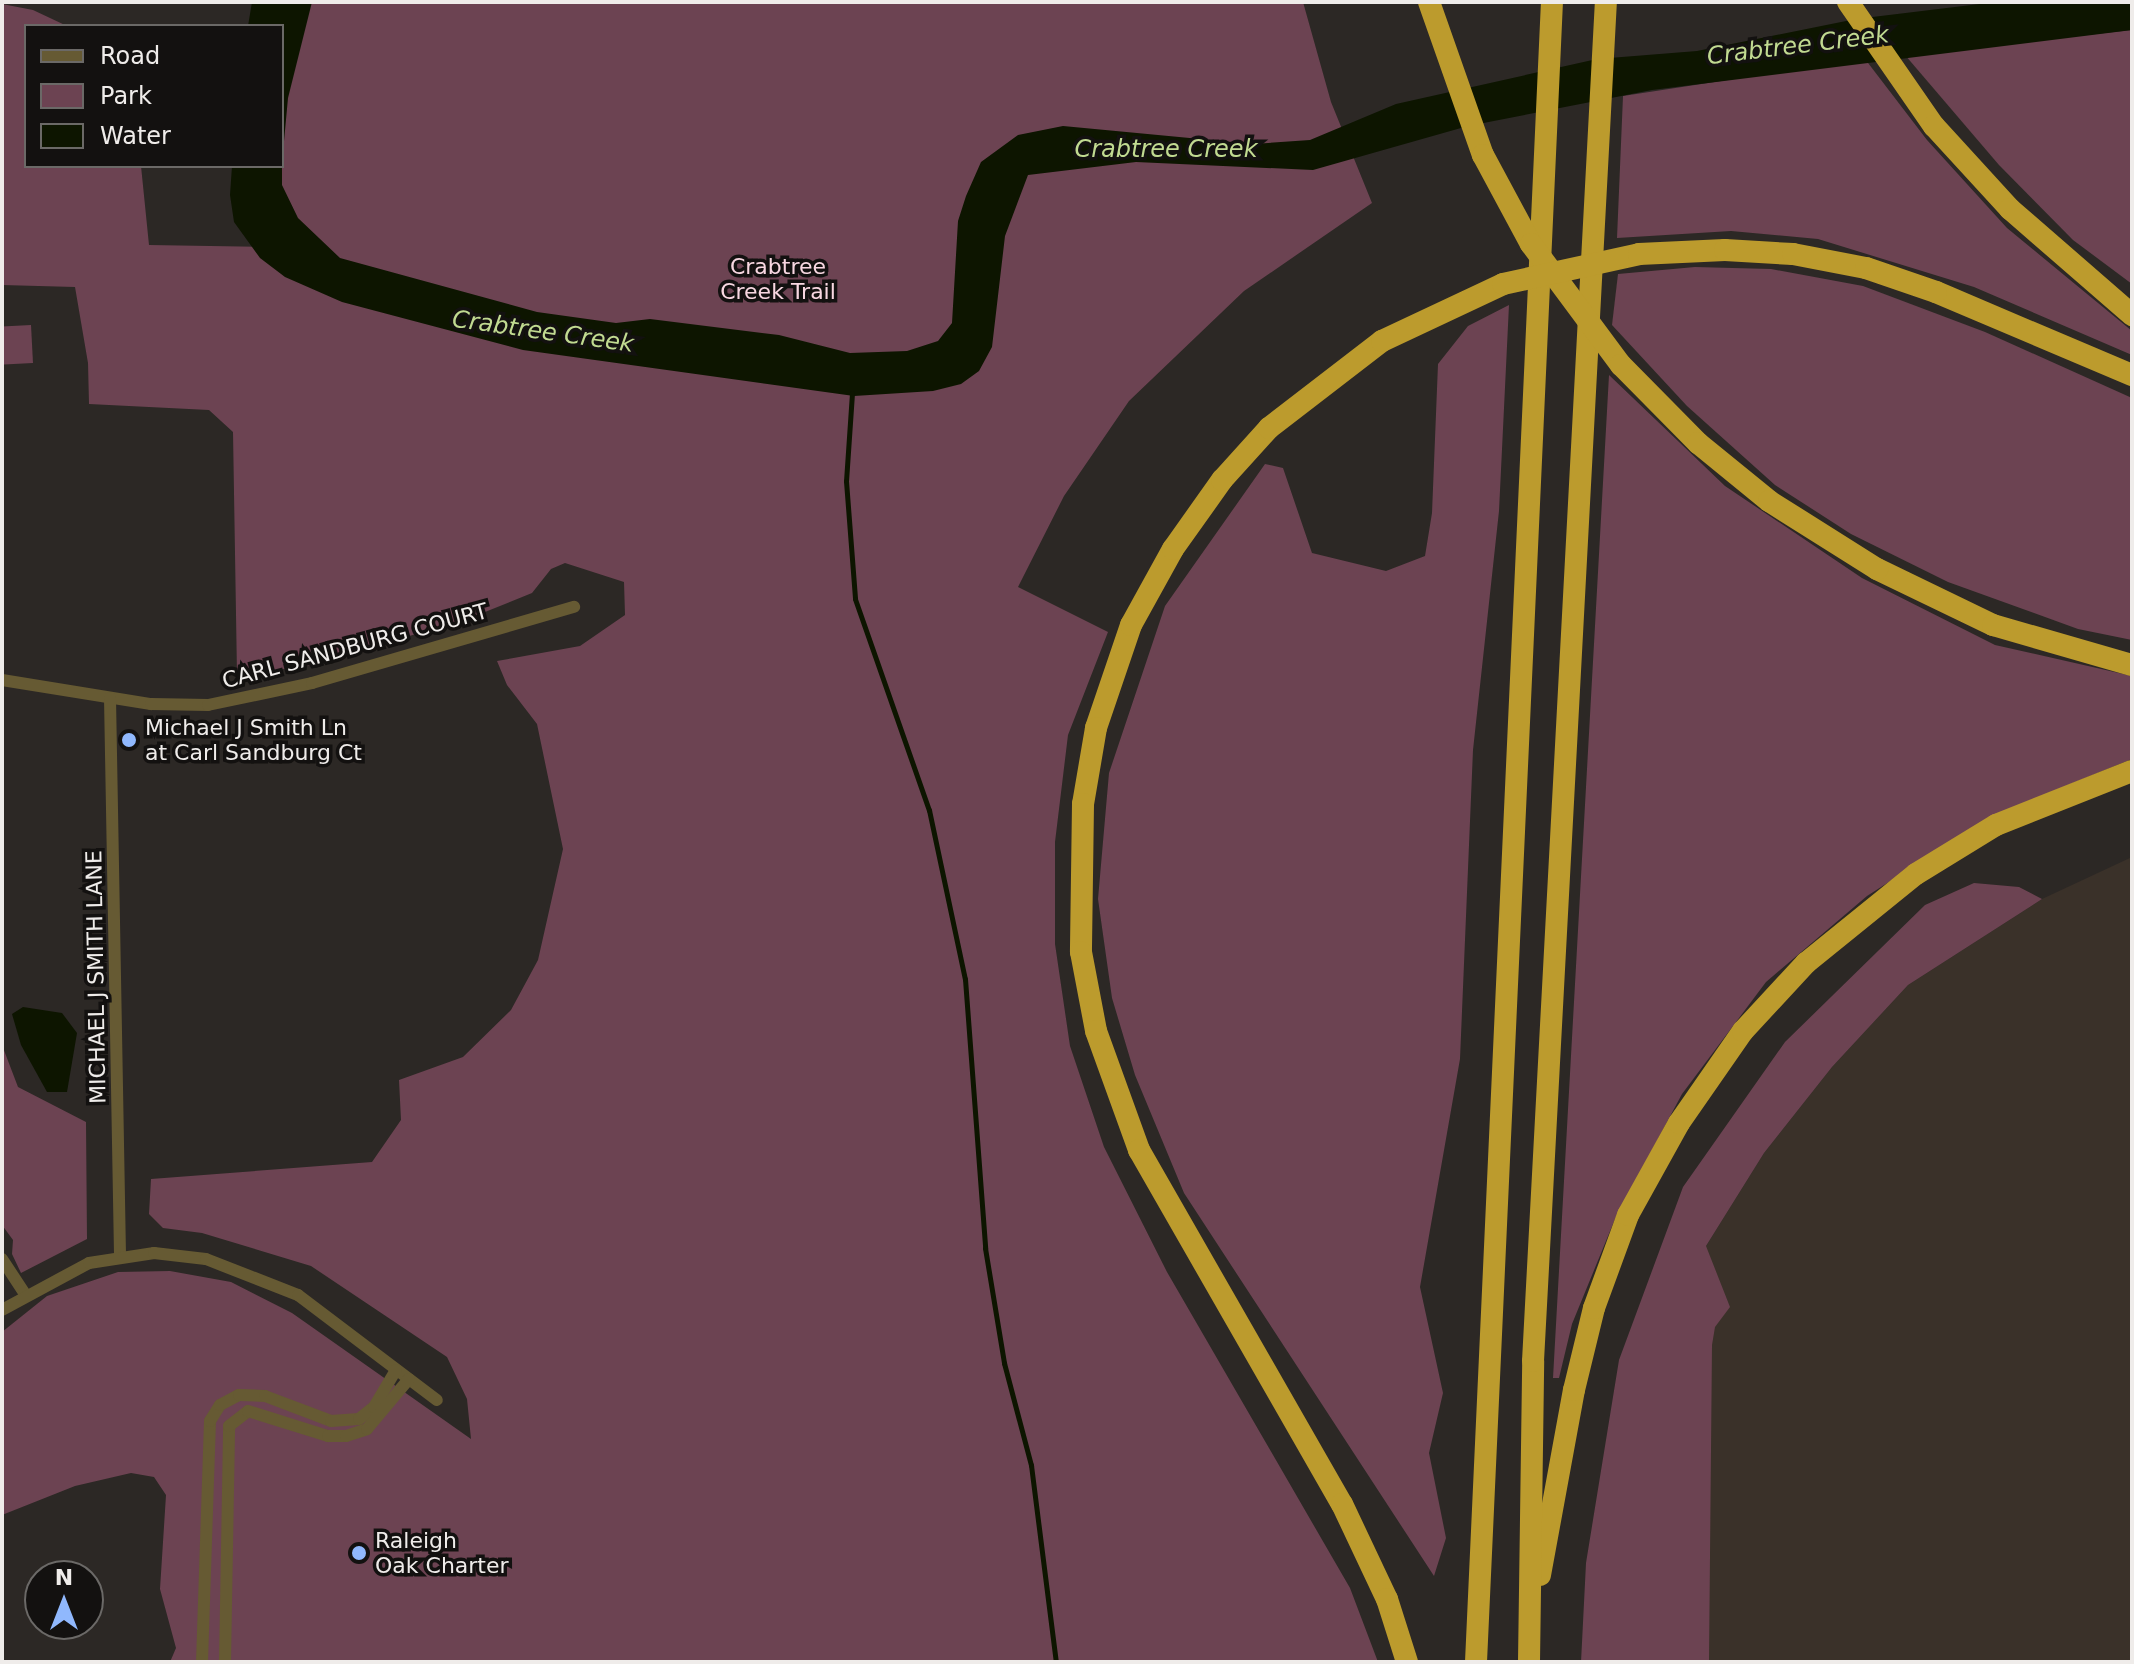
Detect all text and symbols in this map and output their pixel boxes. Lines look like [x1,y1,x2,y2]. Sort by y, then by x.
water label: Crabtree Creek [1705,21,1891,71]
legend [24,24,284,168]
text: Road [100,42,160,70]
text: Park [100,82,152,110]
text: Water [100,122,171,150]
water label: Crabtree Creek [1074,136,1258,164]
park label: Crabtree Creek Trail [720,253,836,304]
water label: Crabtree Creek [450,305,636,359]
street label: CARL SANDBURG COURT [219,598,491,694]
place label: Michael J Smith Ln at Carl Sandburg Ct [145,714,362,766]
marker: Michael J Smith Ln at Carl Sandburg Ct [120,731,138,749]
street label: MICHAEL J SMITH LANE [81,850,111,1104]
place label: Raleigh Oak Charter [375,1527,509,1578]
marker: Raleigh Oak Charter [350,1544,368,1562]
north arrow [24,1560,104,1640]
text: N [55,1565,73,1590]

